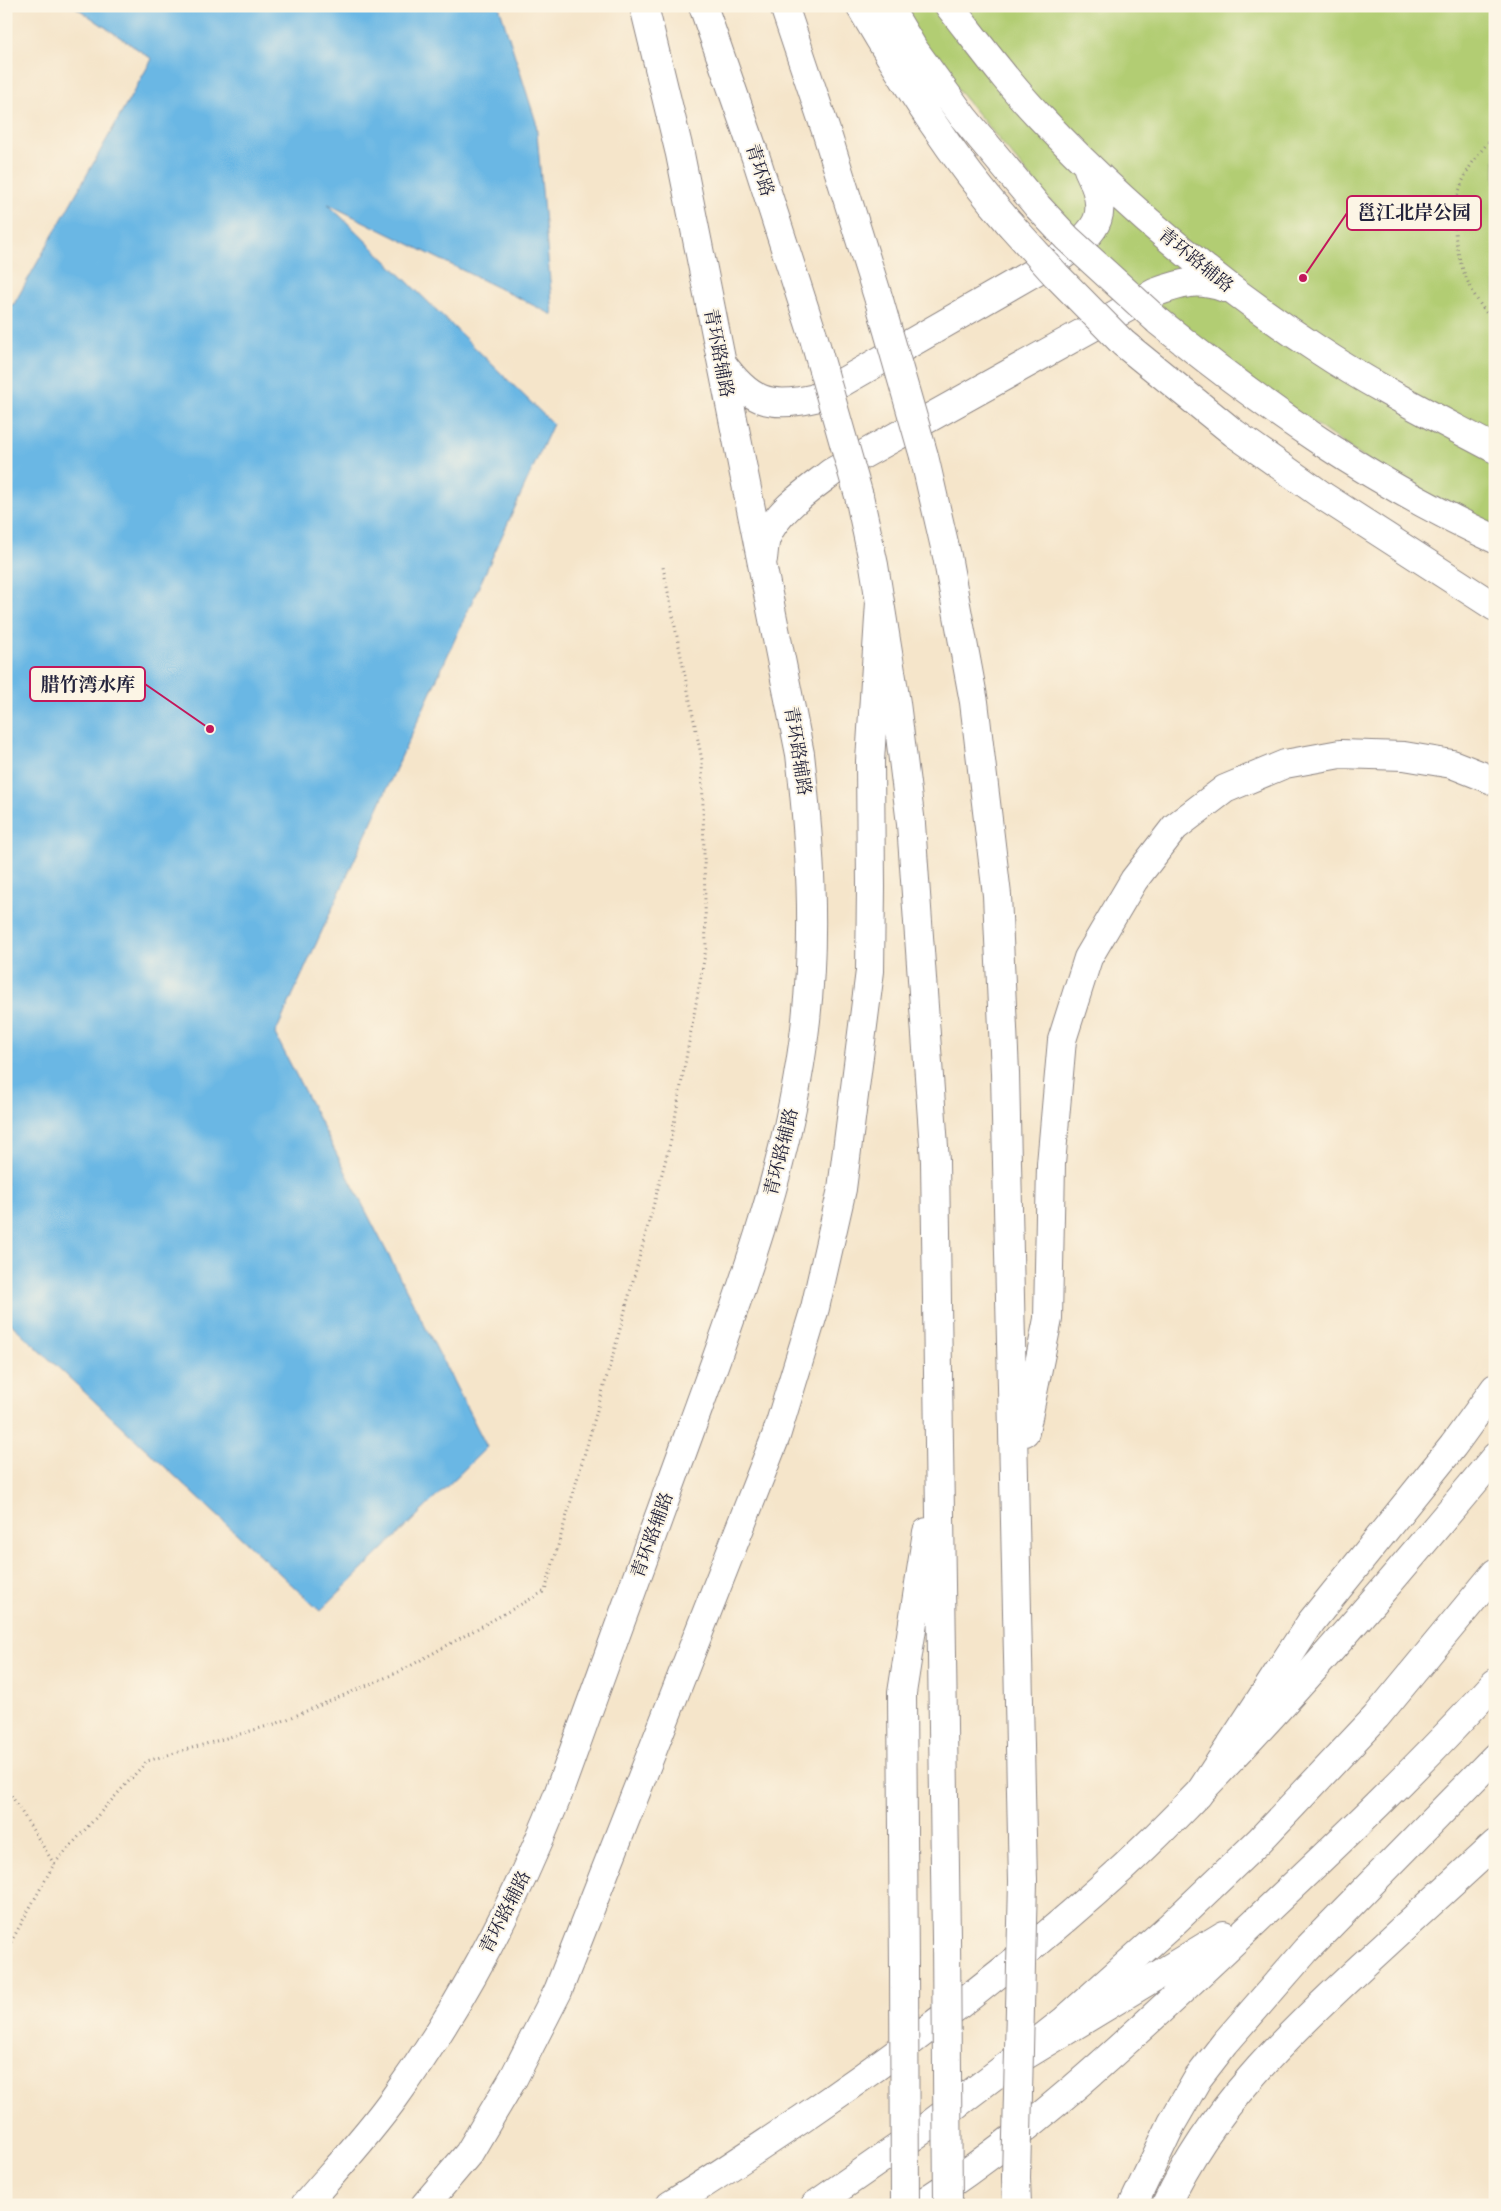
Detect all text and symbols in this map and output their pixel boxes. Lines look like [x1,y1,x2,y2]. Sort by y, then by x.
street label: 青环路 [740,141,780,199]
callout: 邕江北岸公园 [1347,196,1481,230]
text: 邕江北岸公园 [1357,200,1471,226]
street label: 青环路辅路 [1153,222,1239,298]
street label: 青环路辅路 [699,307,739,399]
callout: 腊竹湾水库 [30,667,145,701]
text: 腊竹湾水库 [40,672,136,698]
street label: 青环路辅路 [779,705,817,797]
street label: 青环路辅路 [758,1105,804,1199]
street label: 青环路辅路 [625,1489,679,1581]
street label: 青环路辅路 [474,1866,536,1958]

